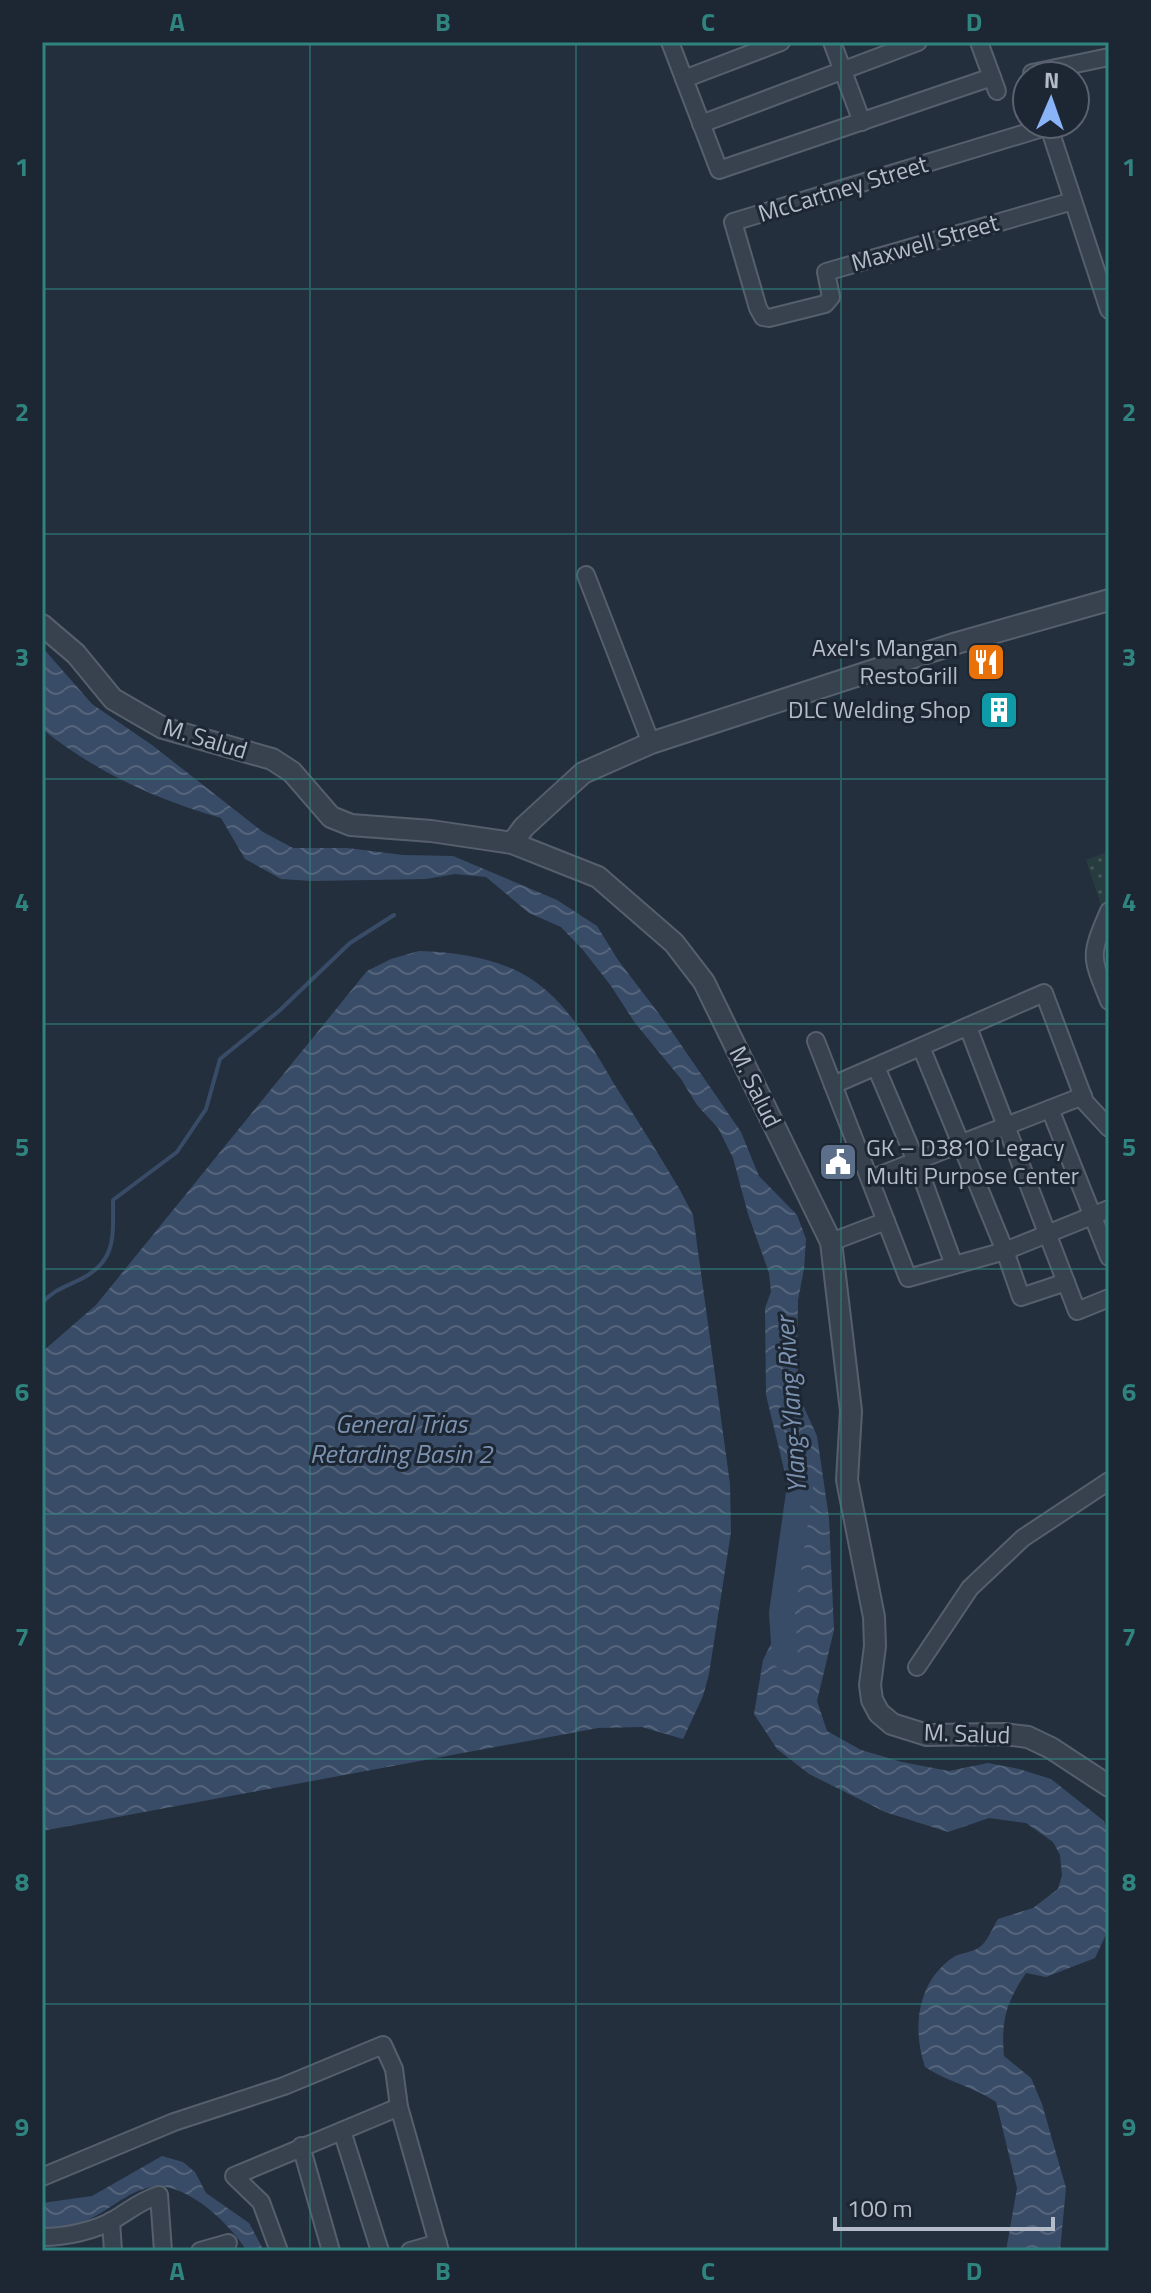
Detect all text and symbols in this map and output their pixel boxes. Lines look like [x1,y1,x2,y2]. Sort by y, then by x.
text: A [169,2,185,41]
text: B [435,2,451,41]
text: C [701,2,715,41]
text: D [966,2,982,41]
north arrow [1011,60,1091,140]
text: N [1043,63,1060,97]
street label: McCartney Street [753,145,933,231]
text: 1 [15,147,29,186]
text: 1 [1122,147,1136,186]
street label: Maxwell Street [847,204,1003,280]
text: 2 [15,392,29,431]
text: 2 [1122,392,1136,431]
place label: Axel's Mangan RestoGrill [812,629,958,693]
text: 3 [15,637,29,676]
text: 3 [1122,637,1136,676]
restaurant icon: Axel's Mangan RestoGrill [965,641,1007,683]
building icon: DLC Welding Shop [978,689,1020,731]
place label: DLC Welding Shop [788,691,971,727]
street label: M. Salud [159,708,252,768]
text: 4 [15,882,29,921]
text: 4 [1122,882,1136,921]
street label: M. Salud [721,1040,791,1133]
text: 5 [15,1127,29,1166]
text: 5 [1122,1127,1136,1166]
place label: GK – D3810 Legacy Multi Purpose Center [866,1129,1079,1193]
public building icon: GK – D3810 Legacy Multi Purpose Center [817,1141,859,1183]
water label: Ylang-Ylang River [765,1313,816,1495]
text: 6 [15,1372,29,1411]
text: 6 [1122,1372,1136,1411]
water label: General Trias Retarding Basin 2 [310,1404,494,1473]
text: 7 [15,1617,29,1656]
text: 7 [1122,1617,1136,1656]
street label: M. Salud [923,1713,1011,1753]
text: 8 [15,1862,29,1901]
text: 8 [1122,1862,1136,1901]
text: 9 [15,2107,29,2146]
text: 9 [1122,2107,1136,2146]
scale bar [835,2181,1053,2231]
text: 100 m [847,2190,913,2226]
text: A [169,2251,185,2290]
text: B [435,2251,451,2290]
text: C [701,2251,715,2290]
text: D [966,2251,982,2290]

